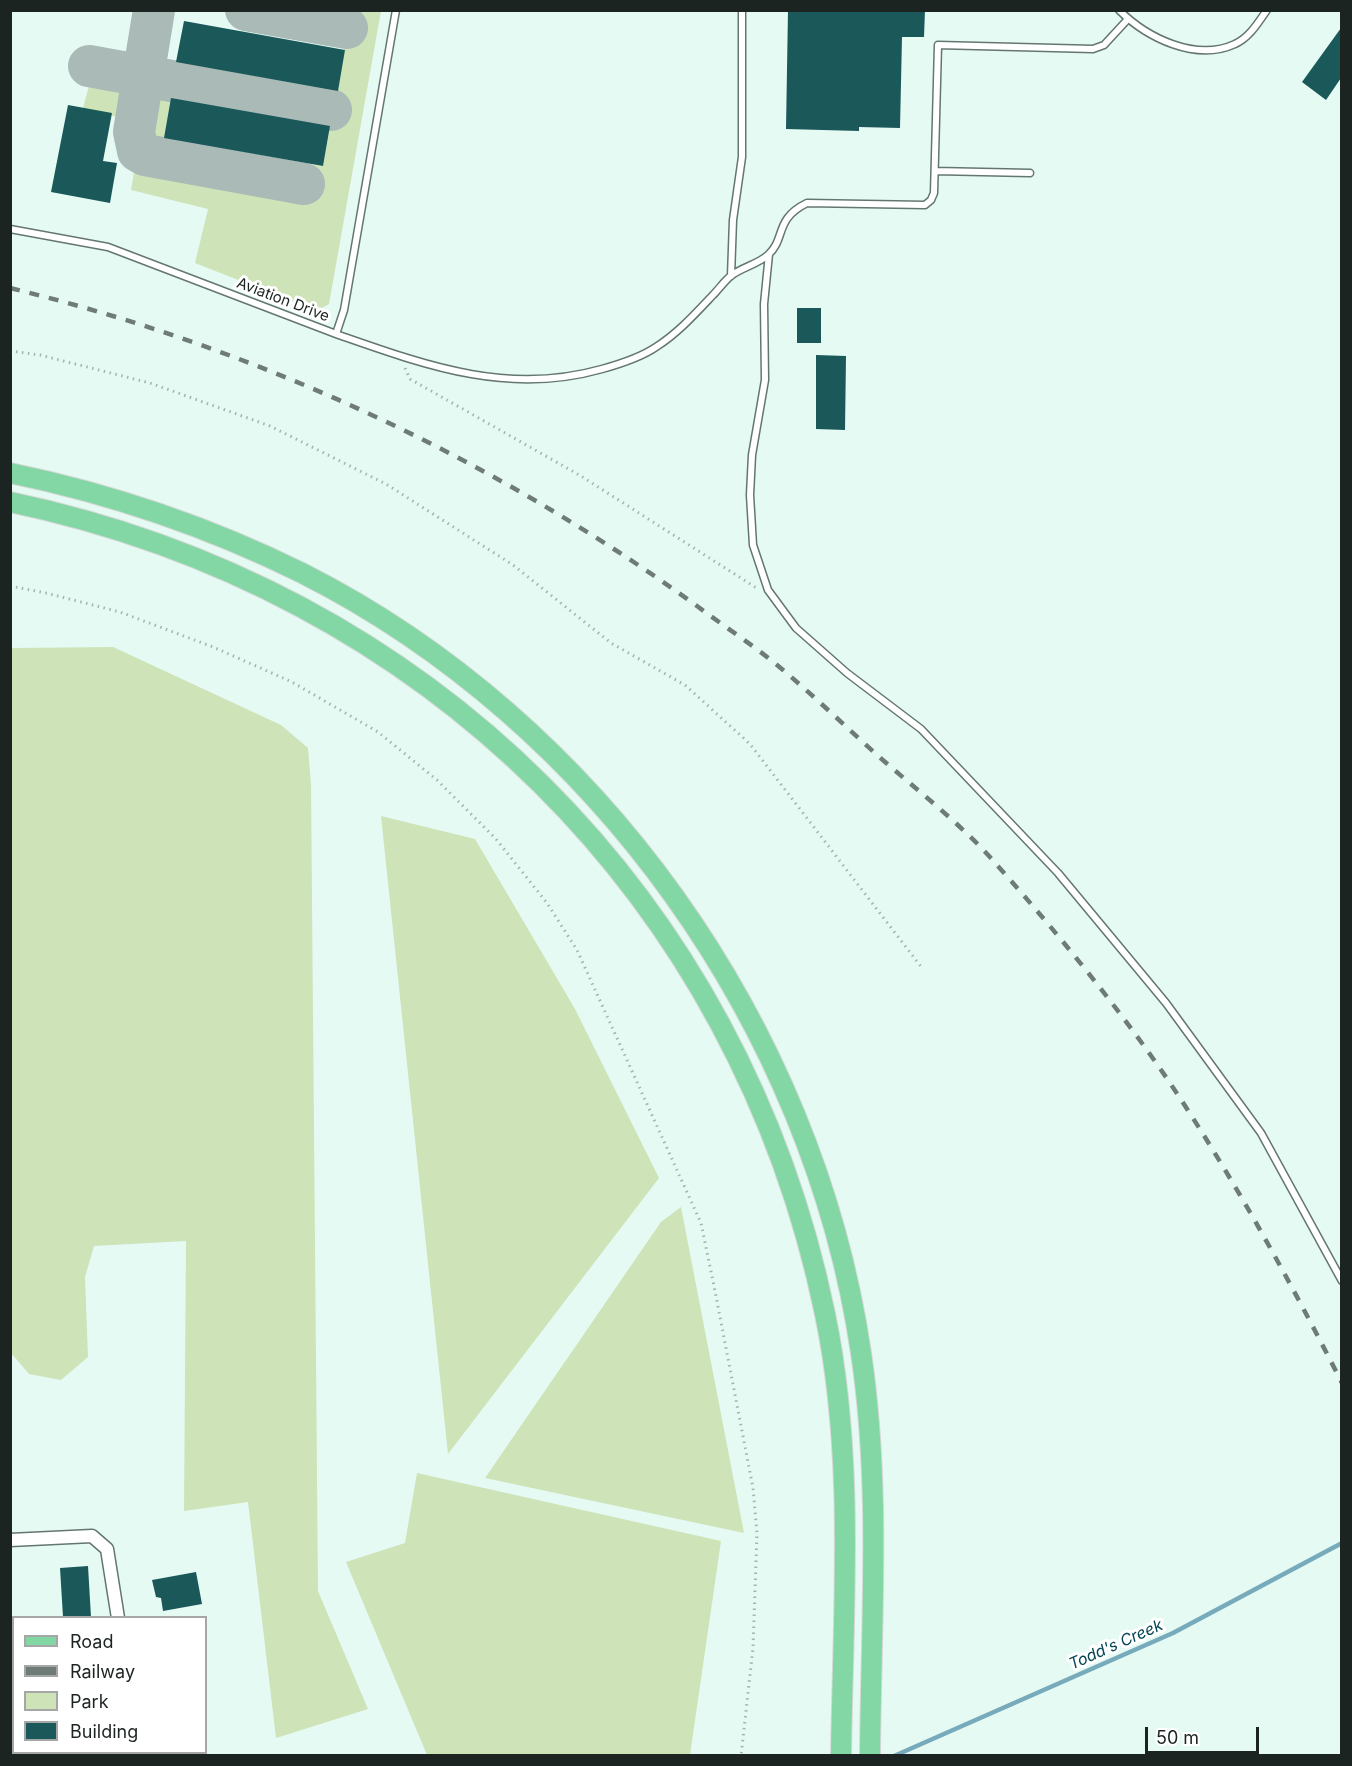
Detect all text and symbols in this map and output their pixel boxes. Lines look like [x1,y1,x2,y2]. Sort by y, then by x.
street label: Aviation Drive [234,274,332,326]
legend [12,1616,207,1754]
water label: Todd's Creek [1066,1616,1166,1674]
text: Road [70,1631,113,1652]
text: Railway [70,1661,135,1682]
text: Park [70,1691,109,1712]
scale bar [1148,1715,1262,1753]
text: Building [70,1721,138,1742]
text: 50 m [1156,1727,1199,1748]

